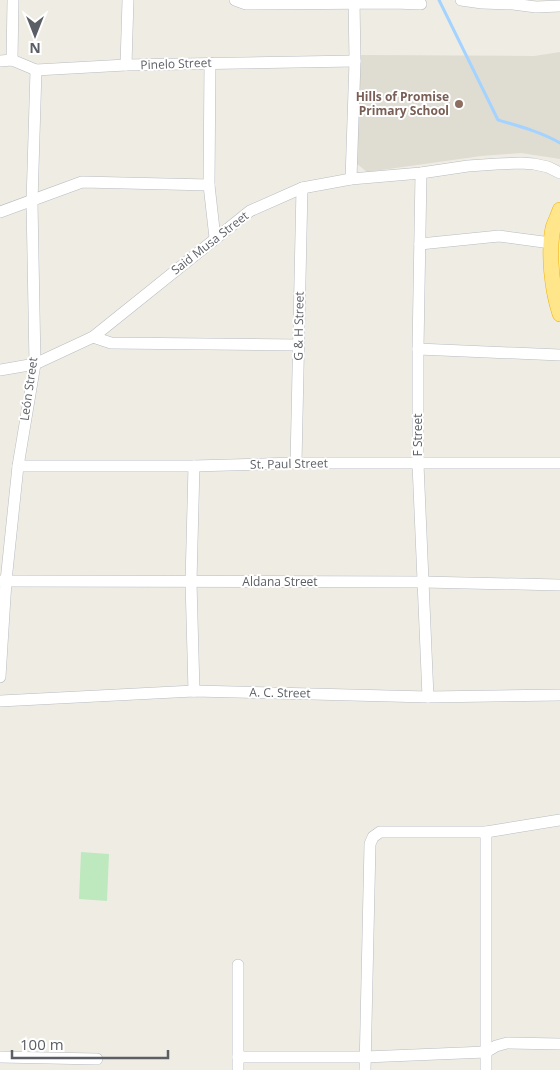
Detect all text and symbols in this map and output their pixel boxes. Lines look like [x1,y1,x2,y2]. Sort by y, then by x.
north arrow [10,10,60,60]
text: N [29,39,41,58]
street label: Pinelo Street [140,54,212,73]
place label: Hills of Promise Primary School [356,88,449,119]
marker: Hills of Promise Primary School [453,98,465,110]
street label: Said Musa Street [167,207,252,278]
street label: G & H Street [289,291,308,361]
street label: León Street [16,356,41,422]
street label: F Street [409,414,426,456]
street label: St. Paul Street [250,454,328,473]
street label: Aldana Street [242,573,318,590]
street label: A. C. Street [249,683,311,702]
scale bar [12,1028,169,1060]
text: 100 m [20,1034,64,1054]

